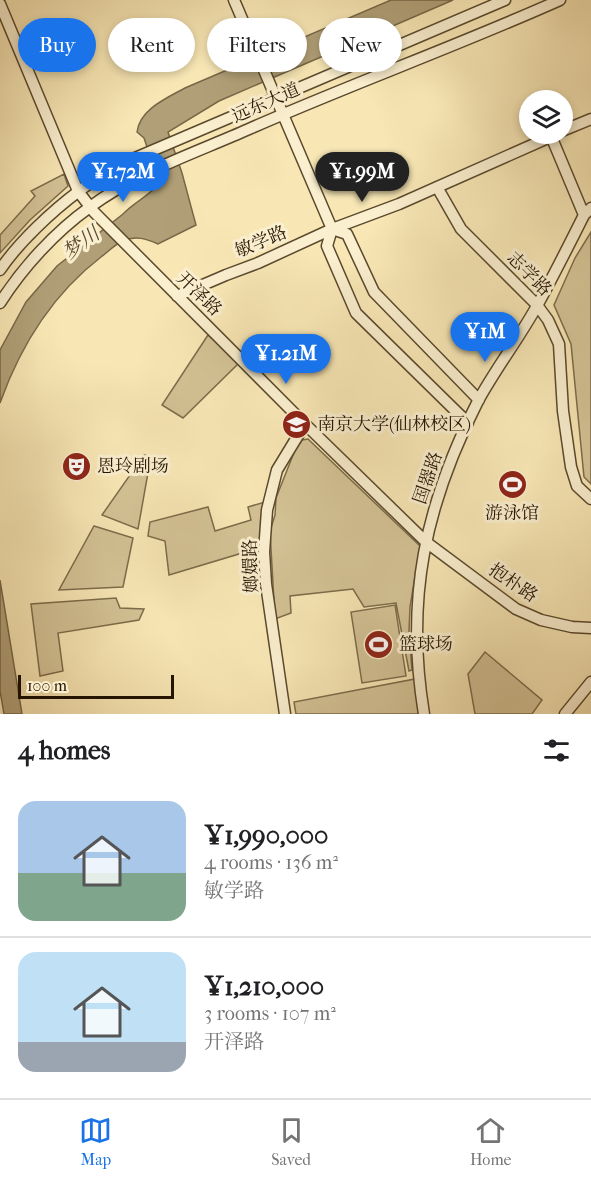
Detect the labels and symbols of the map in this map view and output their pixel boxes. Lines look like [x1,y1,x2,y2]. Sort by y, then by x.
street label: 远东大道 [229,79,303,127]
pin: ¥1.72M [74,152,172,203]
pin: ¥1.99M [313,152,411,203]
water label: 梦川 [58,221,106,264]
street label: 敏学路 [232,222,290,262]
street label: 志学路 [502,247,556,301]
street label: 开泽路 [172,268,226,320]
pin: ¥1M [456,312,514,363]
pin: ¥1.21M [237,334,335,385]
school or university icon: 南京大学(仙林校区) [280,408,312,440]
place label: 南京大学(仙林校区) [317,414,471,435]
street label: 国器路 [409,449,447,507]
theatre icon: 恩玲剧场 [60,450,92,482]
place label: 恩玲剧场 [97,456,169,477]
sports icon: 游泳馆 [496,468,528,500]
place label: 游泳馆 [485,503,539,524]
street label: 嫏嬛路 [240,539,262,593]
street label: 抱朴路 [485,559,541,607]
sports icon: 篮球场 [362,628,394,660]
place label: 篮球场 [399,634,453,655]
scale bar [18,672,174,700]

